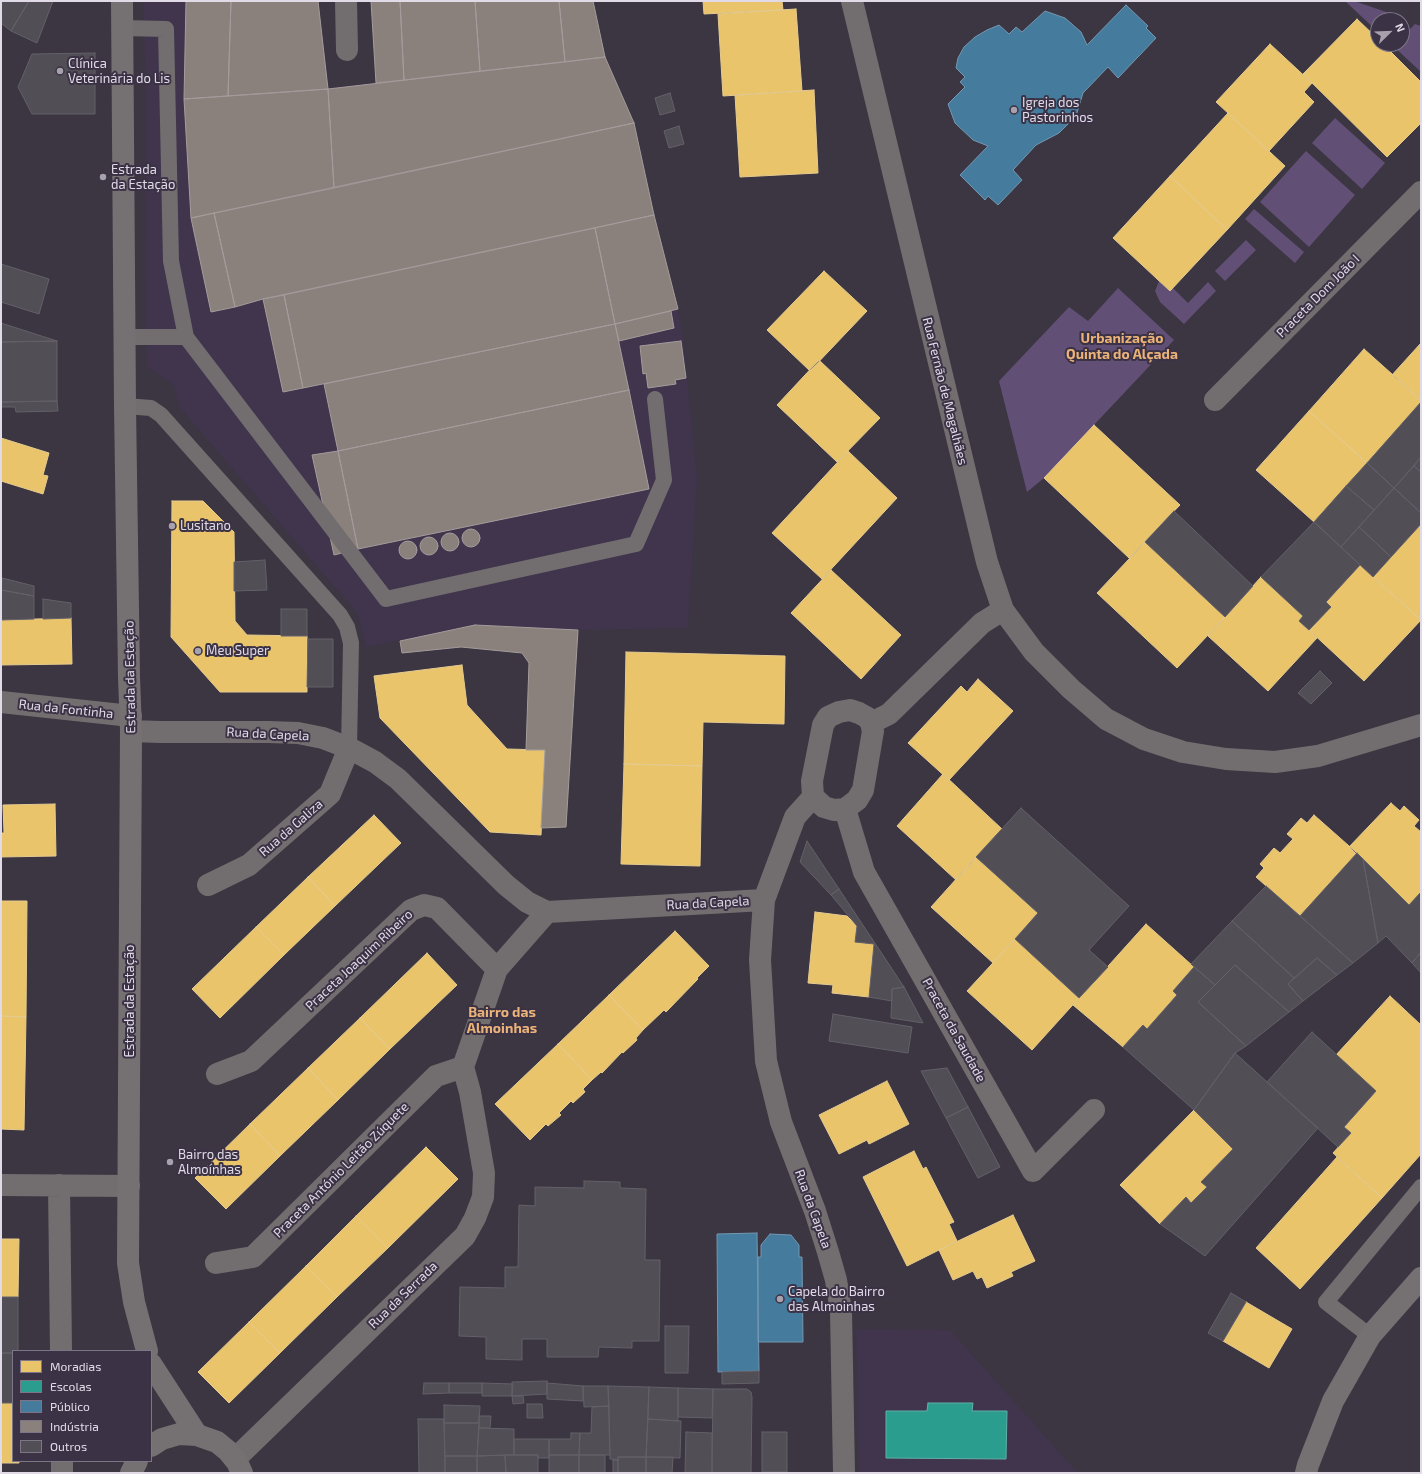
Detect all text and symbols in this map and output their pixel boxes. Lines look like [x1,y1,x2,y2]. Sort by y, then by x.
north arrow [1370,12,1410,52]
text: N [1393,21,1408,34]
place label: Clínica Veterinária do Lis [68,56,170,87]
marker: Clínica Veterinária do Lis [55,66,65,76]
place label: Igreja dos Pastorinhos [1022,95,1093,126]
marker: Igreja dos Pastorinhos [1009,105,1019,115]
place label: Estrada da Estação [111,162,175,193]
marker: Estrada da Estação [98,172,108,182]
street label: Praceta Dom João I [1273,251,1363,341]
street label: Rua Fernão de Magalhães [919,315,971,467]
district label: Urbanização Quinta do Alçada [1066,330,1178,362]
place label: Lusitano [180,518,231,534]
marker: Lusitano [167,521,177,531]
street label: Estrada da Estação [121,620,139,734]
place label: Meu Super [206,643,269,659]
marker: Meu Super [193,646,203,656]
street label: Rua da Fontinha [18,696,114,722]
street label: Rua da Capela [226,724,310,744]
street label: Rua da Galiza [256,796,326,860]
street label: Rua da Capela [666,893,750,913]
street label: Praceta Joaquim Ribeiro [302,906,416,1014]
street label: Estrada da Estação [122,944,138,1058]
street label: Praceta da Saudade [919,975,989,1085]
district label: Bairro das Almoinhas [467,1004,537,1036]
street label: Praceta António Leitão Zúquete [270,1099,412,1241]
place label: Bairro das Almoínhas [178,1147,241,1178]
marker: Bairro das Almoínhas [165,1157,175,1167]
street label: Rua da Capela [791,1167,835,1251]
street label: Rua da Serrada [365,1258,441,1332]
place label: Capela do Bairro das Almoinhas [788,1284,885,1315]
marker: Capela do Bairro das Almoinhas [775,1294,785,1304]
legend [12,1350,152,1462]
text: Moradias [50,1359,101,1373]
text: Escolas [50,1379,92,1393]
text: Público [50,1399,90,1413]
text: Indústria [50,1419,99,1433]
text: Outros [50,1439,87,1453]

